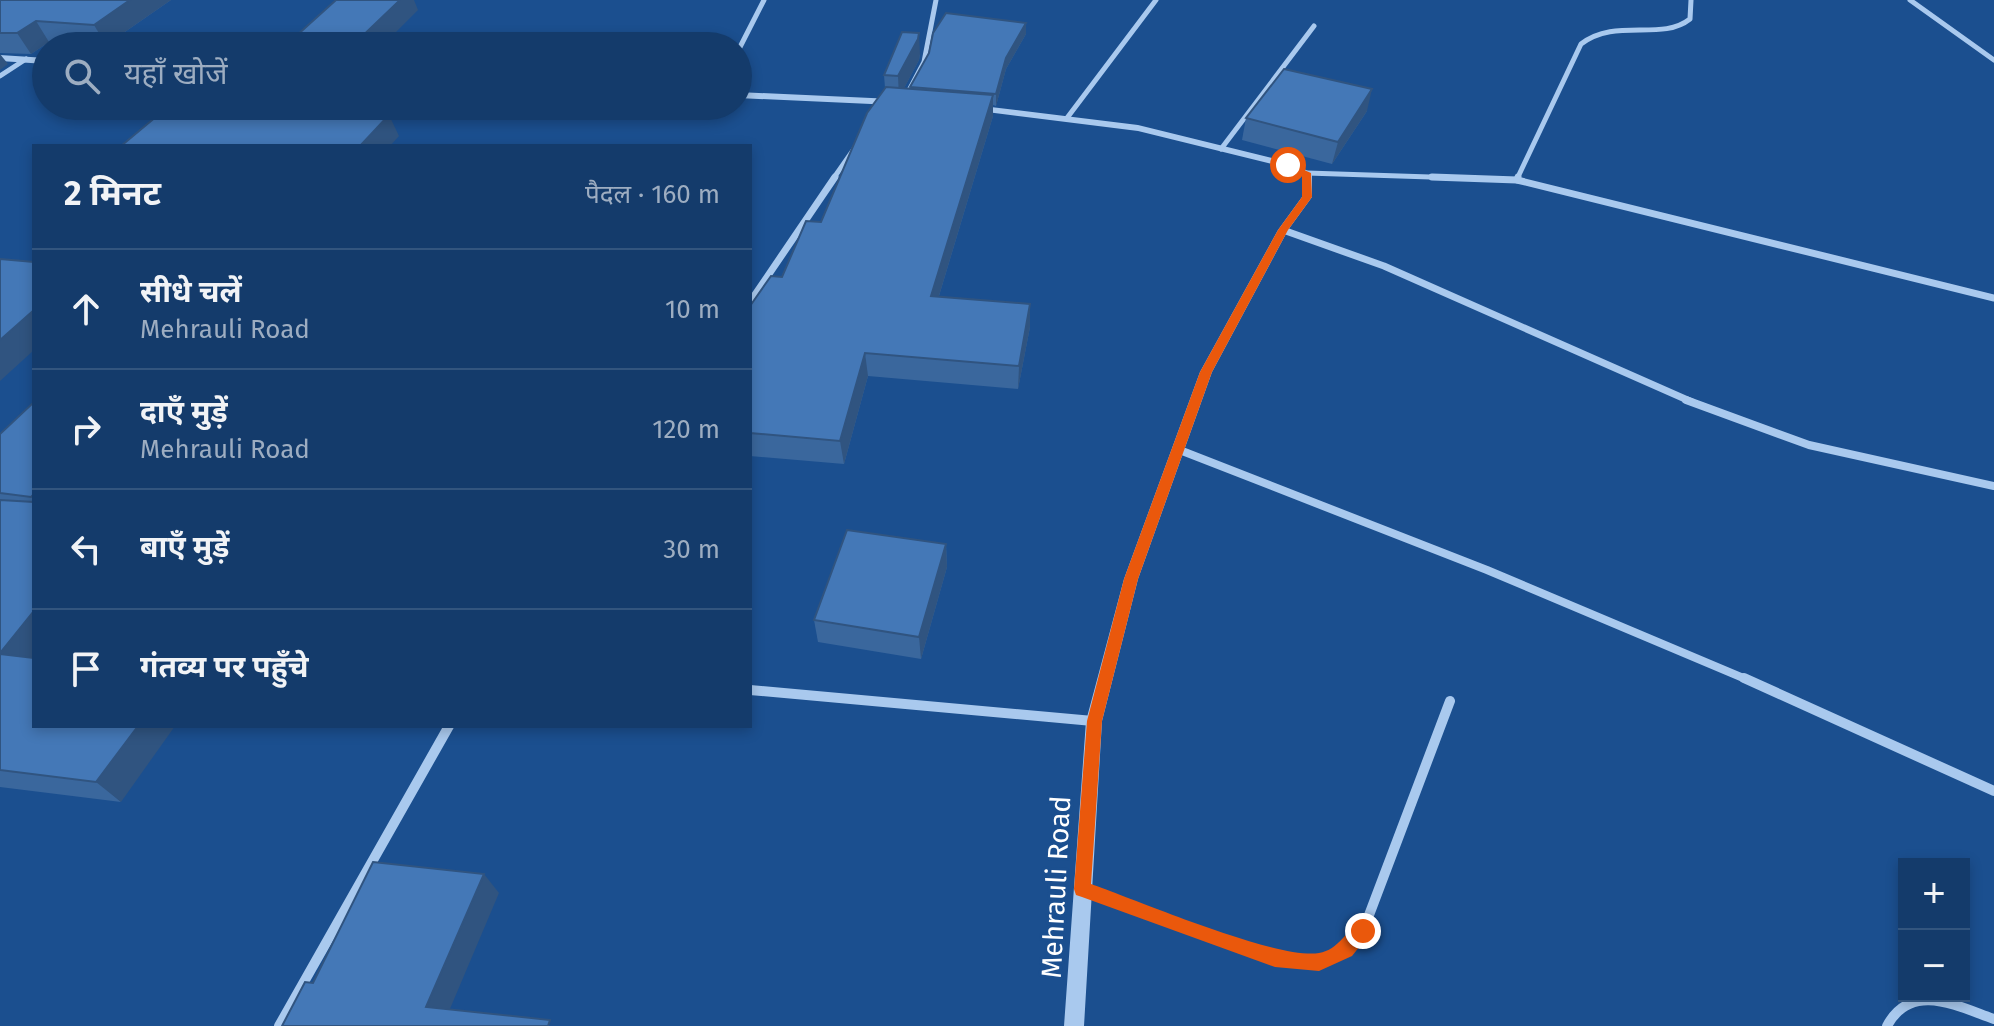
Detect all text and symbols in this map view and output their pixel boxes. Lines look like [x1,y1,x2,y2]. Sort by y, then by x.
search box [32,32,752,120]
icon: search [60,54,104,98]
text: यहाँ खोजें [124,56,228,92]
route start [1270,147,1306,183]
text: 2 मिनट [64,173,161,214]
text: पैदल · 160 m [585,179,720,210]
text: सीधे चलें [140,274,242,310]
icon: ahead [64,287,108,331]
text: 10 m [665,294,720,325]
text: Mehrauli Road [140,314,310,345]
text: दाएँ मुड़ें [140,394,228,430]
icon: right [64,407,108,451]
text: 120 m [652,414,720,445]
text: Mehrauli Road [140,434,310,465]
icon: left [64,527,108,571]
text: बाएँ मुड़ें [140,529,229,565]
text: 30 m [663,534,720,565]
icon: arrive [64,647,108,691]
text: गंतव्य पर पहुँचे [140,649,308,685]
street label: Mehrauli Road [1035,795,1077,979]
map controls [1898,858,1970,1002]
button: + [1898,858,1970,930]
route end [1345,913,1381,949]
button: − [1898,930,1970,1002]

